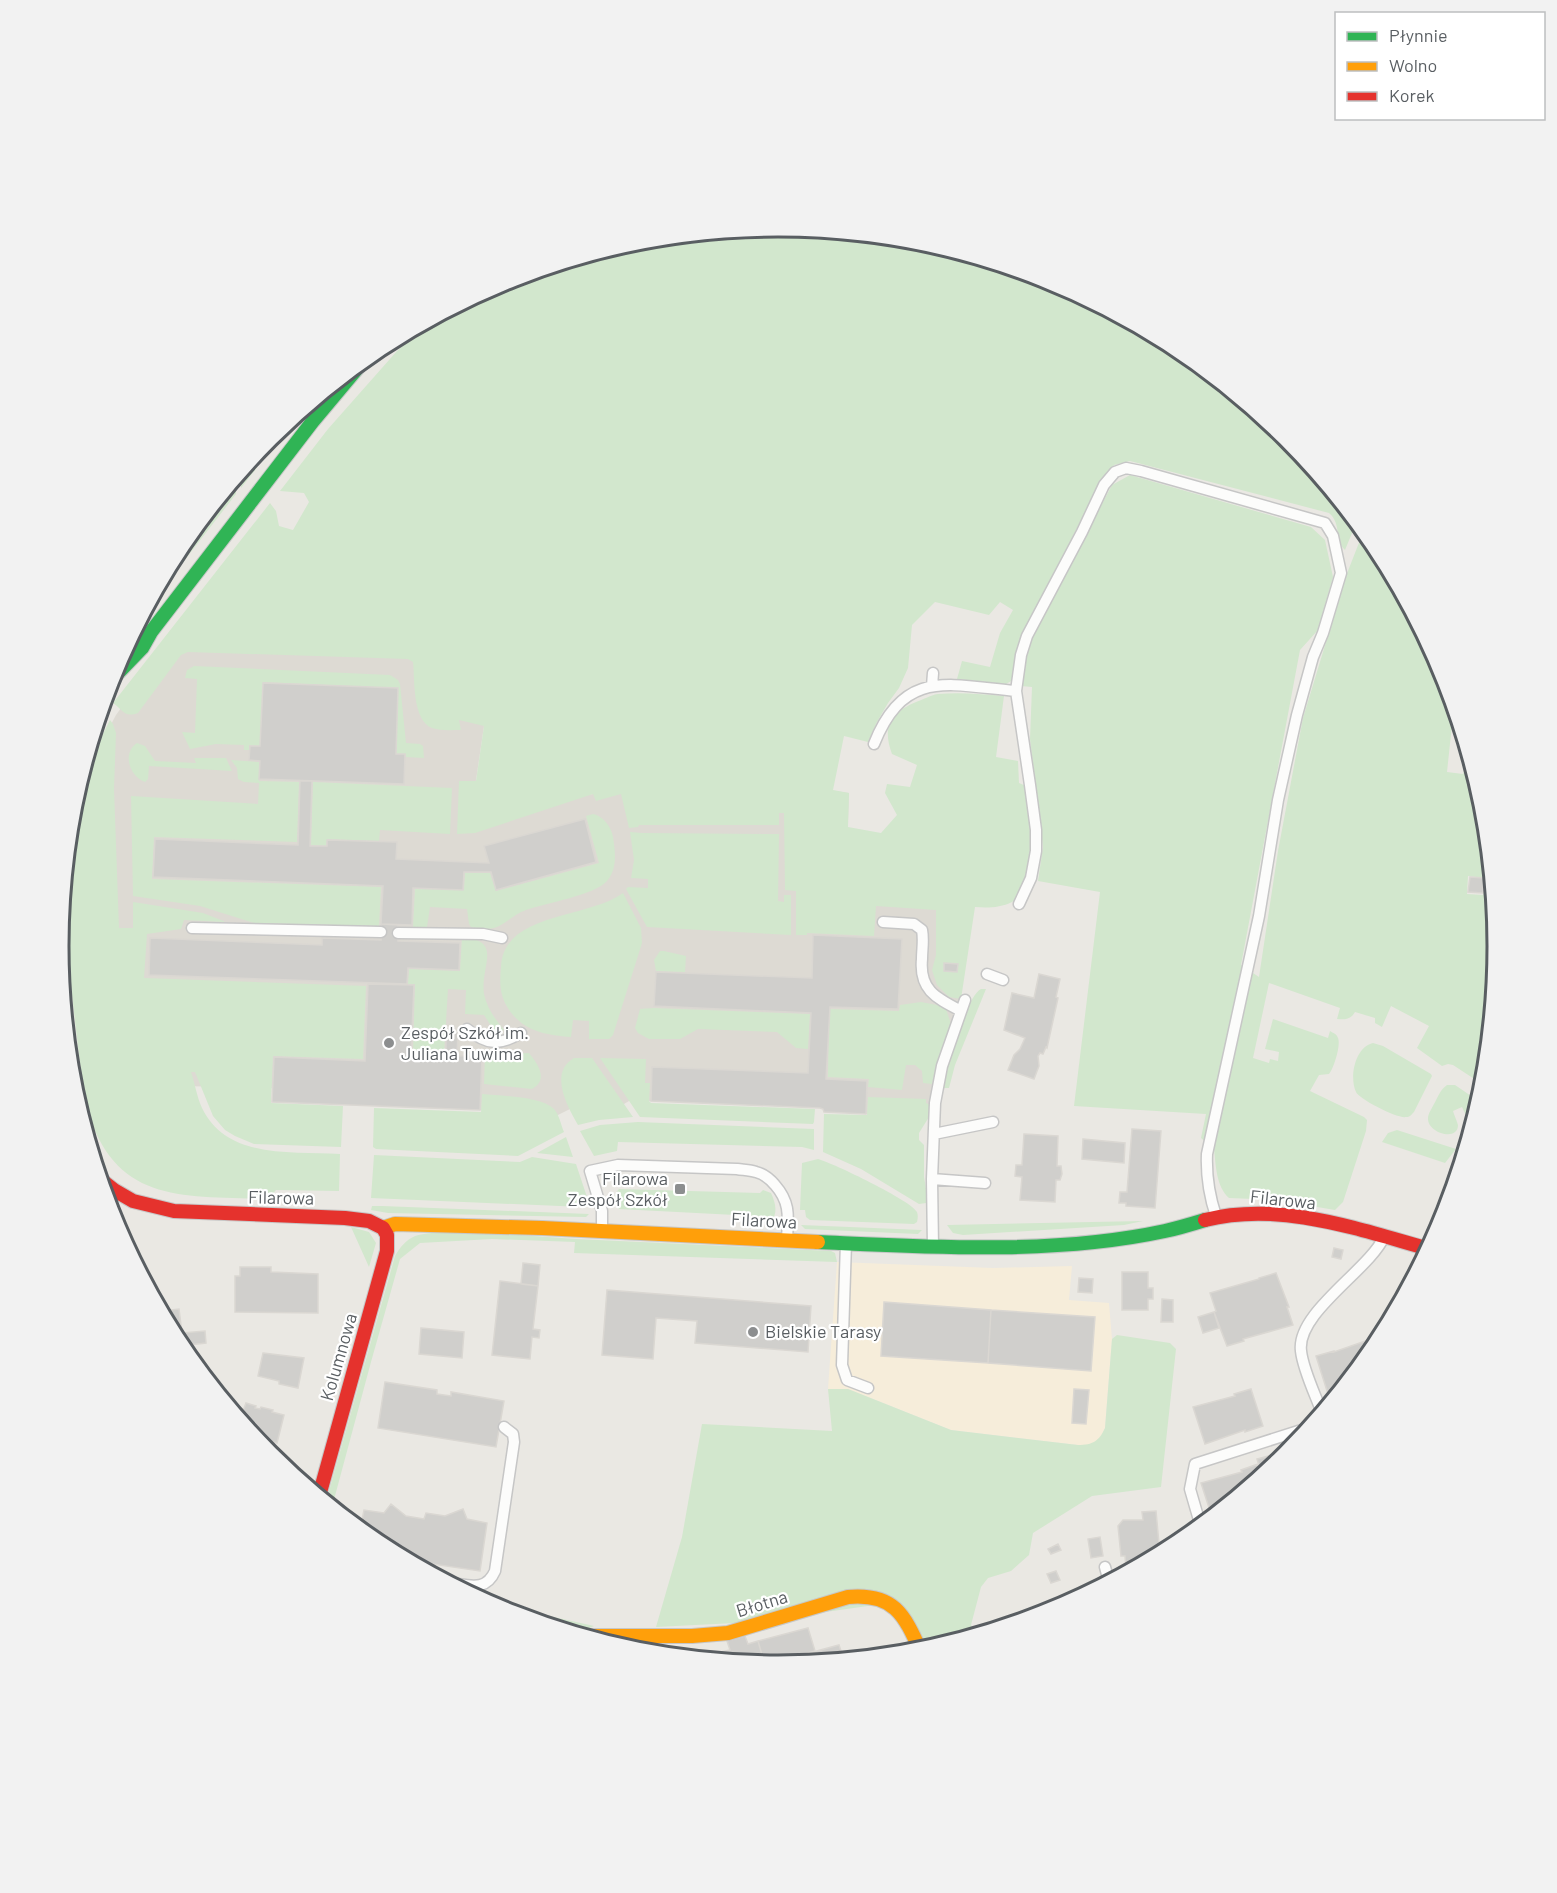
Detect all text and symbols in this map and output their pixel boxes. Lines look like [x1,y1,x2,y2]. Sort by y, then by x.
legend [1335,12,1545,120]
text: Płynnie [1389,24,1448,46]
text: Wolno [1389,54,1437,76]
text: Korek [1389,84,1435,106]
place label: Zespół Szkół im. Juliana Tuwima [401,1021,529,1064]
marker: Zespół Szkół im. Juliana Tuwima [382,1036,396,1050]
place label: Filarowa Zespół Szkół [568,1167,668,1210]
marker: Filarowa Zespół Szkół [673,1182,687,1196]
street label: Filarowa [248,1185,314,1209]
street label: Filarowa [1249,1185,1317,1213]
street label: Filarowa [730,1207,798,1233]
street label: Kolumnowa [315,1310,361,1403]
place label: Bielskie Tarasy [765,1320,881,1342]
marker: Bielskie Tarasy [746,1325,760,1339]
street label: Błotna [733,1585,790,1621]

